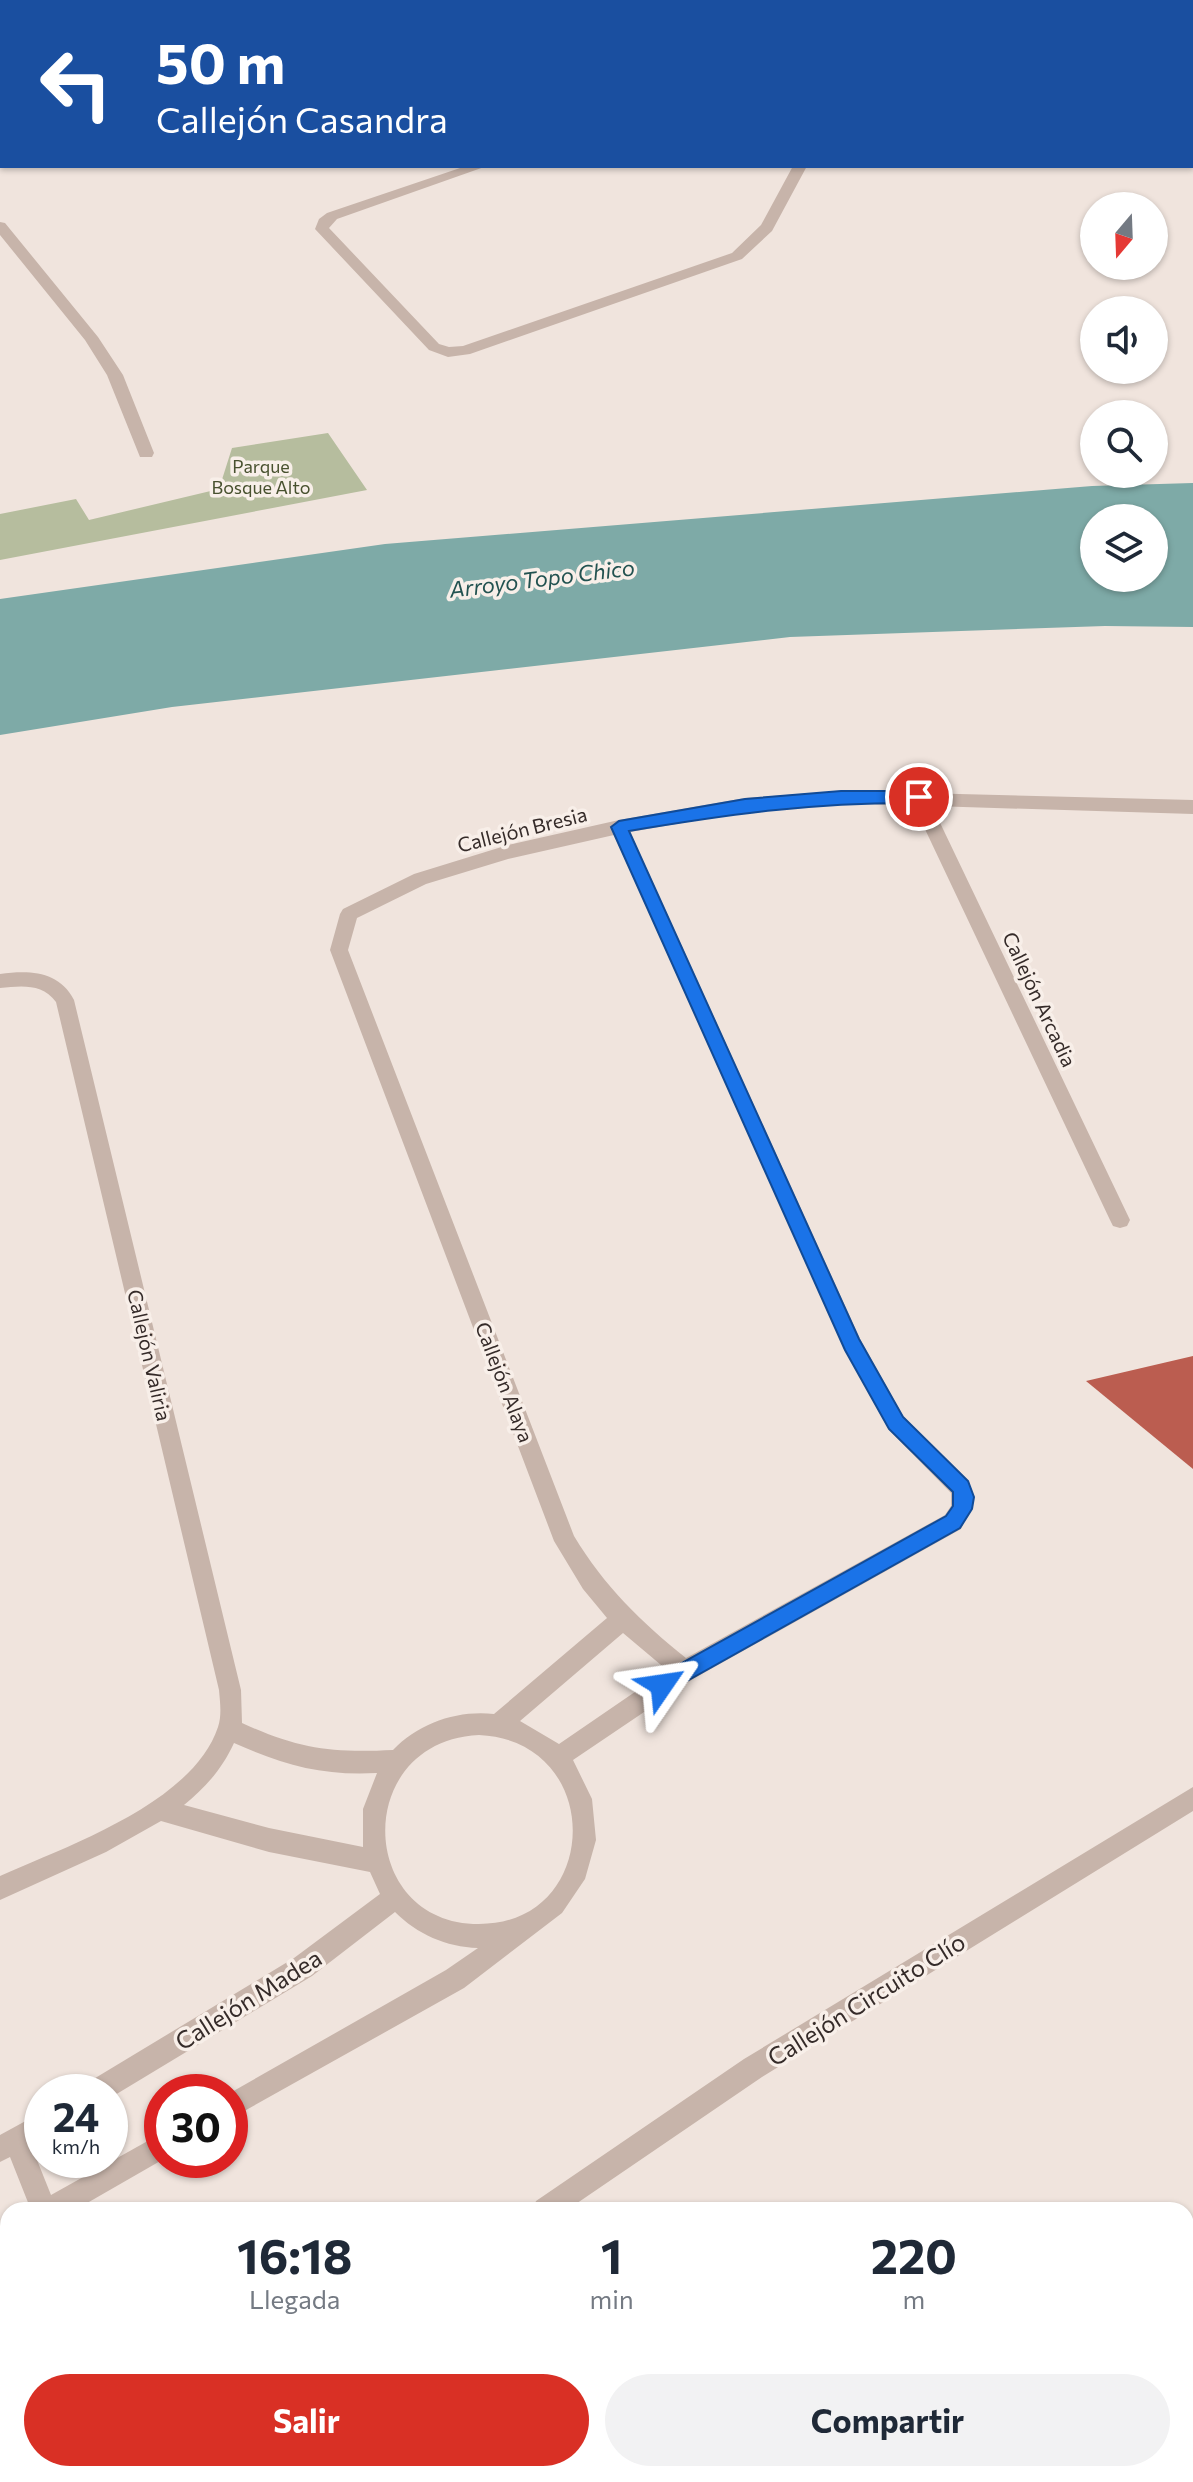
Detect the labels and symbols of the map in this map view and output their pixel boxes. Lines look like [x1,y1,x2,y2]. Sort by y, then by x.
north arrow [1080,192,1168,280]
park label: Parque Bosque Alto [212,455,310,498]
water label: Arroyo Topo Chico [447,553,636,603]
pin [885,763,953,831]
street label: Callejón Bresia [455,801,589,857]
street label: Callejón Arcadia [998,928,1082,1070]
street label: Callejón Valiria [123,1287,177,1423]
street label: Callejón Alaya [471,1318,539,1446]
position arrow [620,1643,704,1727]
street label: Callejón Circuito Clío [762,1926,970,2072]
street label: Callejón Madea [169,1942,327,2056]
speed limit sign: 30 [144,2074,248,2178]

